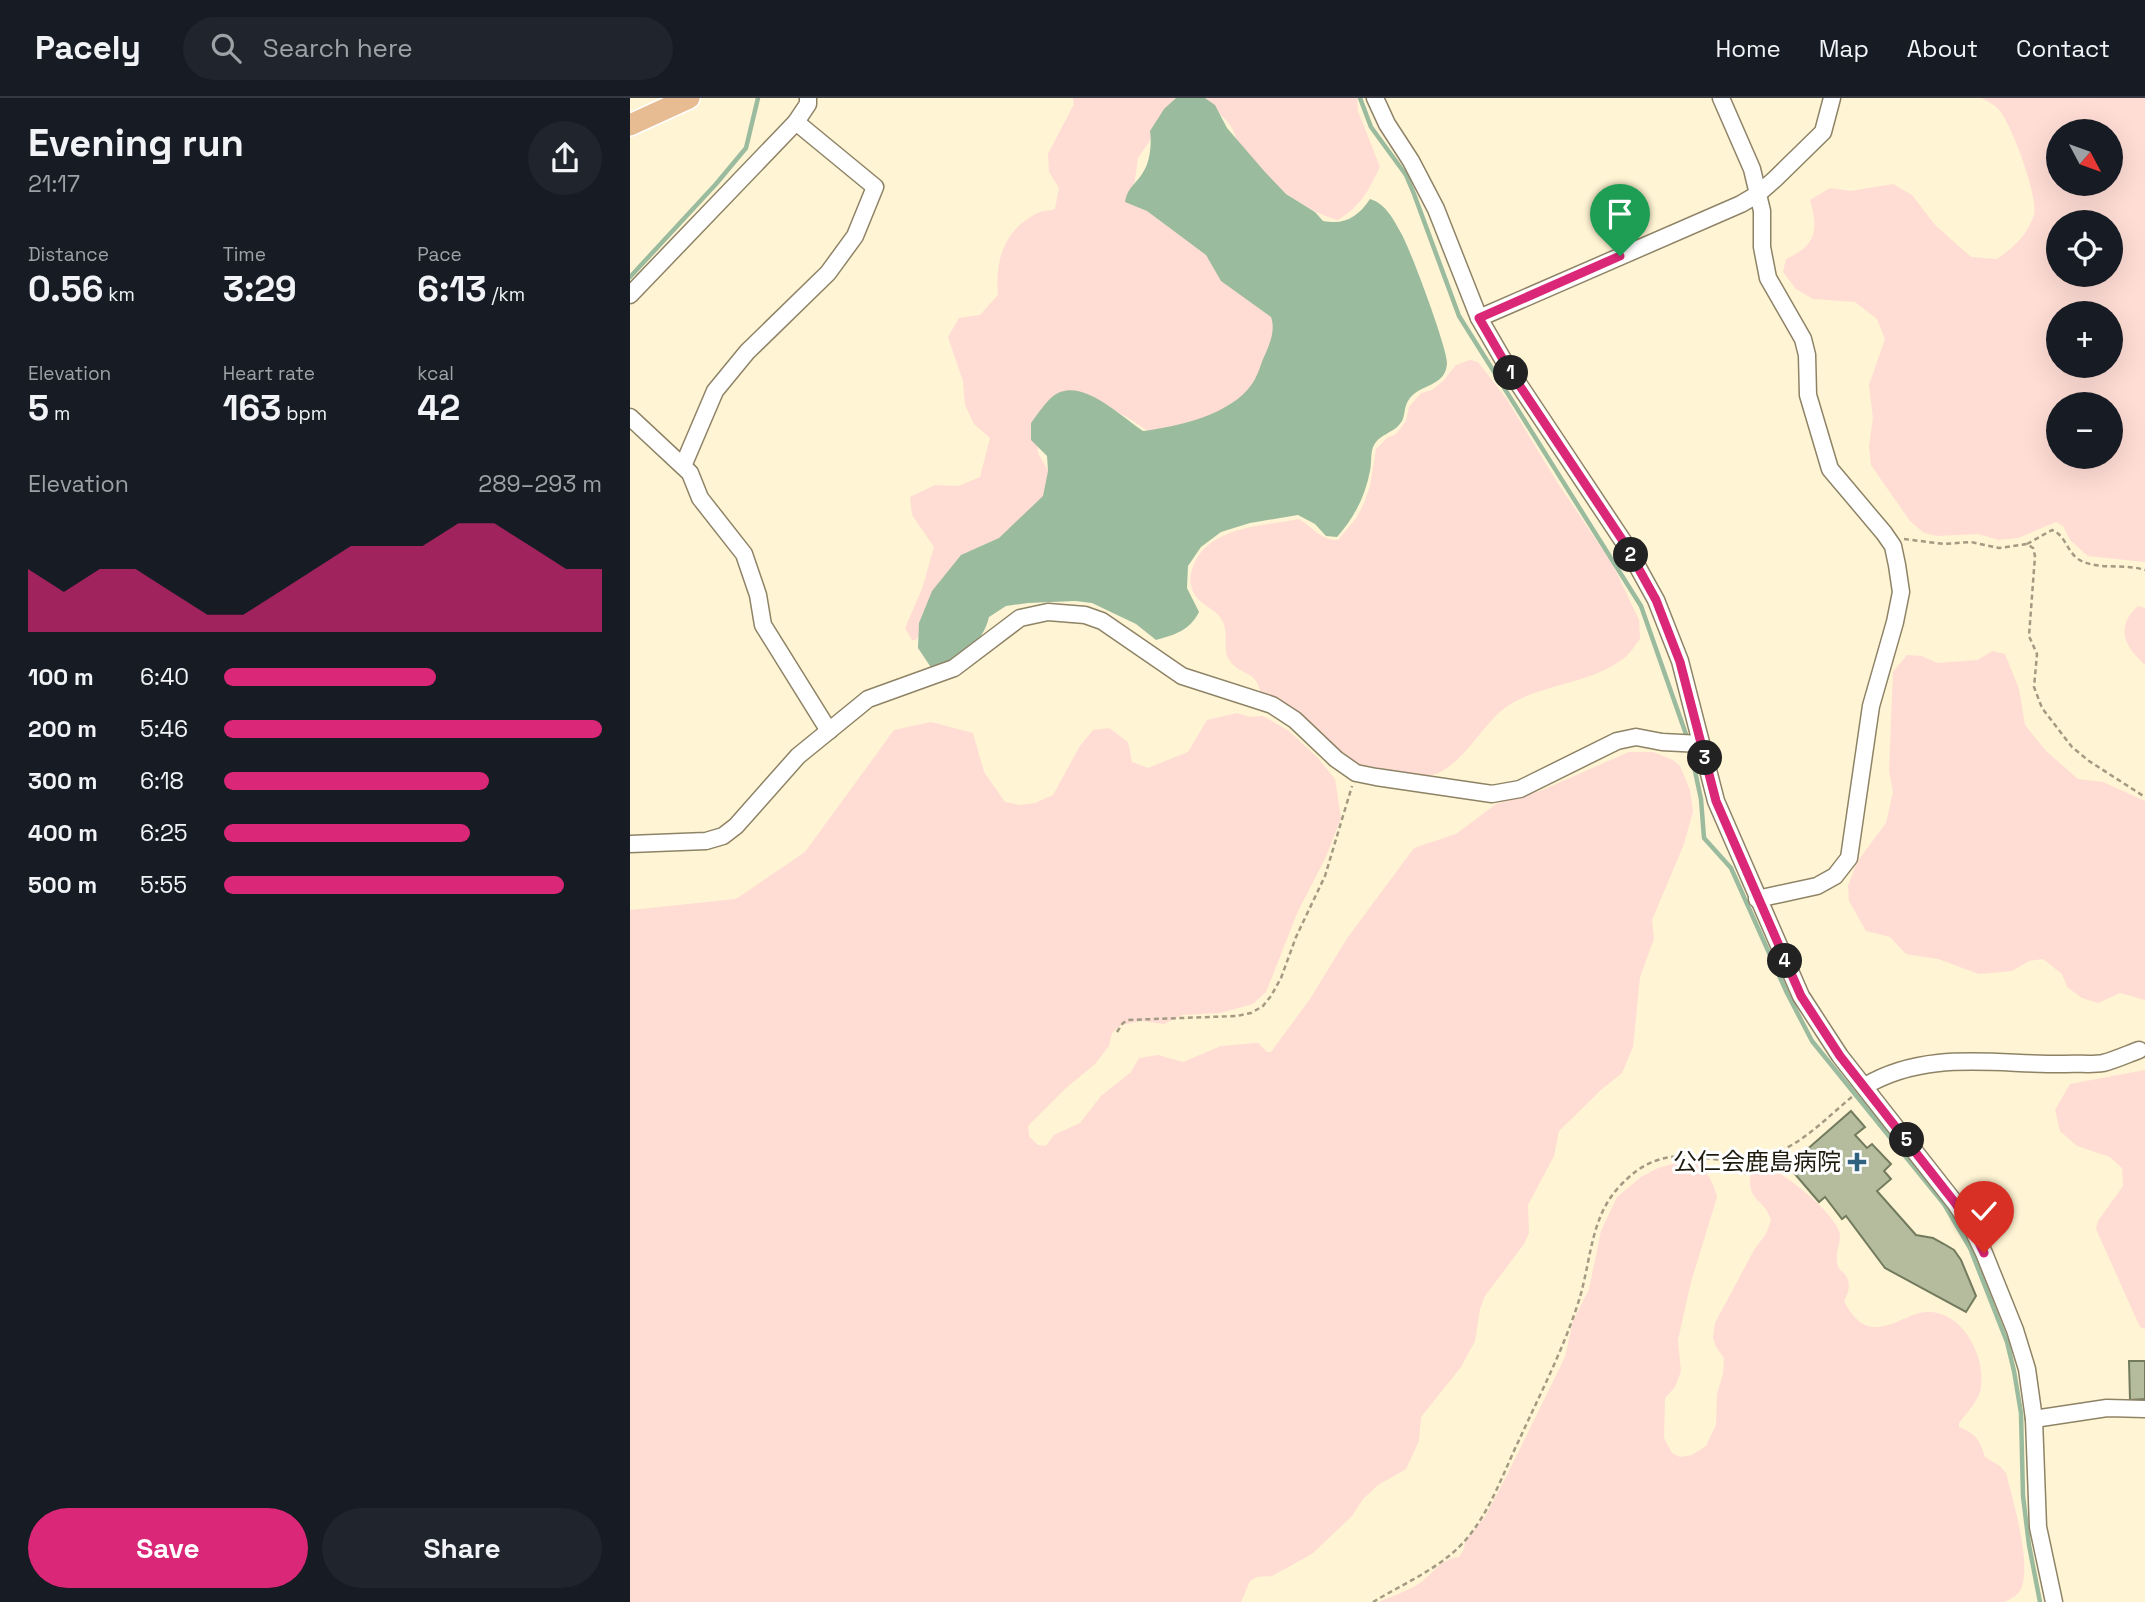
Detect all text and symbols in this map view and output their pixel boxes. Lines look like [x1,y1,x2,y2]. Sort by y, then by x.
search box [183,17,673,80]
text: Pacely [35,27,141,69]
icon: search [207,29,245,67]
text: Search here [263,31,413,65]
text: Home [1715,33,1781,64]
text: Map [1819,33,1869,64]
text: About [1907,33,1978,64]
text: Contact [2016,33,2110,64]
text: Evening run [28,119,244,167]
north arrow [2046,119,2123,196]
map controls [2046,119,2123,469]
button: share [528,121,602,195]
text: 21:17 [28,169,80,199]
pin [1590,184,1650,256]
icon: arrive [1601,195,1639,233]
button: locate [2046,210,2123,287]
text: Distance [28,242,109,267]
text: Time [223,242,266,267]
text: Pace [417,242,462,267]
text: 0.56 [28,267,103,311]
text: 3:29 [223,267,297,311]
text: 6:13 [417,267,487,311]
text: km [103,282,135,307]
text: /km [487,282,525,307]
button: + [2046,301,2123,378]
pin: 1 [1494,356,1528,390]
text: 1 [1506,360,1515,385]
text: Elevation [28,361,111,386]
text: Heart rate [223,361,315,386]
text: kcal [417,361,454,386]
text: 5 [28,386,49,430]
text: 163 [223,386,281,430]
text: 42 [417,386,460,430]
button: − [2046,392,2123,469]
text: m [49,401,70,426]
text: bpm [281,401,327,426]
text: Elevation [28,469,129,499]
text: 289–293 m [478,469,602,499]
pin: 2 [1614,538,1648,573]
text: 2 [1625,542,1636,567]
text: 100 m [28,662,94,692]
text: 6:40 [140,662,189,692]
text: 200 m [28,714,97,744]
text: 5:46 [140,714,188,744]
pin: 3 [1688,740,1722,776]
text: 3 [1699,745,1710,770]
text: 300 m [28,766,97,796]
text: 6:18 [140,766,184,796]
text: 400 m [28,818,98,848]
text: 6:25 [140,818,188,848]
text: 500 m [28,870,97,900]
text: 5:55 [140,870,187,900]
pin: 4 [1768,944,1802,978]
text: 4 [1778,948,1791,973]
pin: 5 [1890,1122,1924,1158]
text: 5 [1901,1127,1912,1152]
place label: 公仁会鹿島病院 [1673,1146,1841,1177]
marker: 公仁会鹿島病院 [1847,1152,1867,1172]
pin [1954,1181,2014,1253]
icon: check [1965,1192,2003,1230]
button: Save [28,1508,308,1588]
button: Share [322,1508,602,1588]

